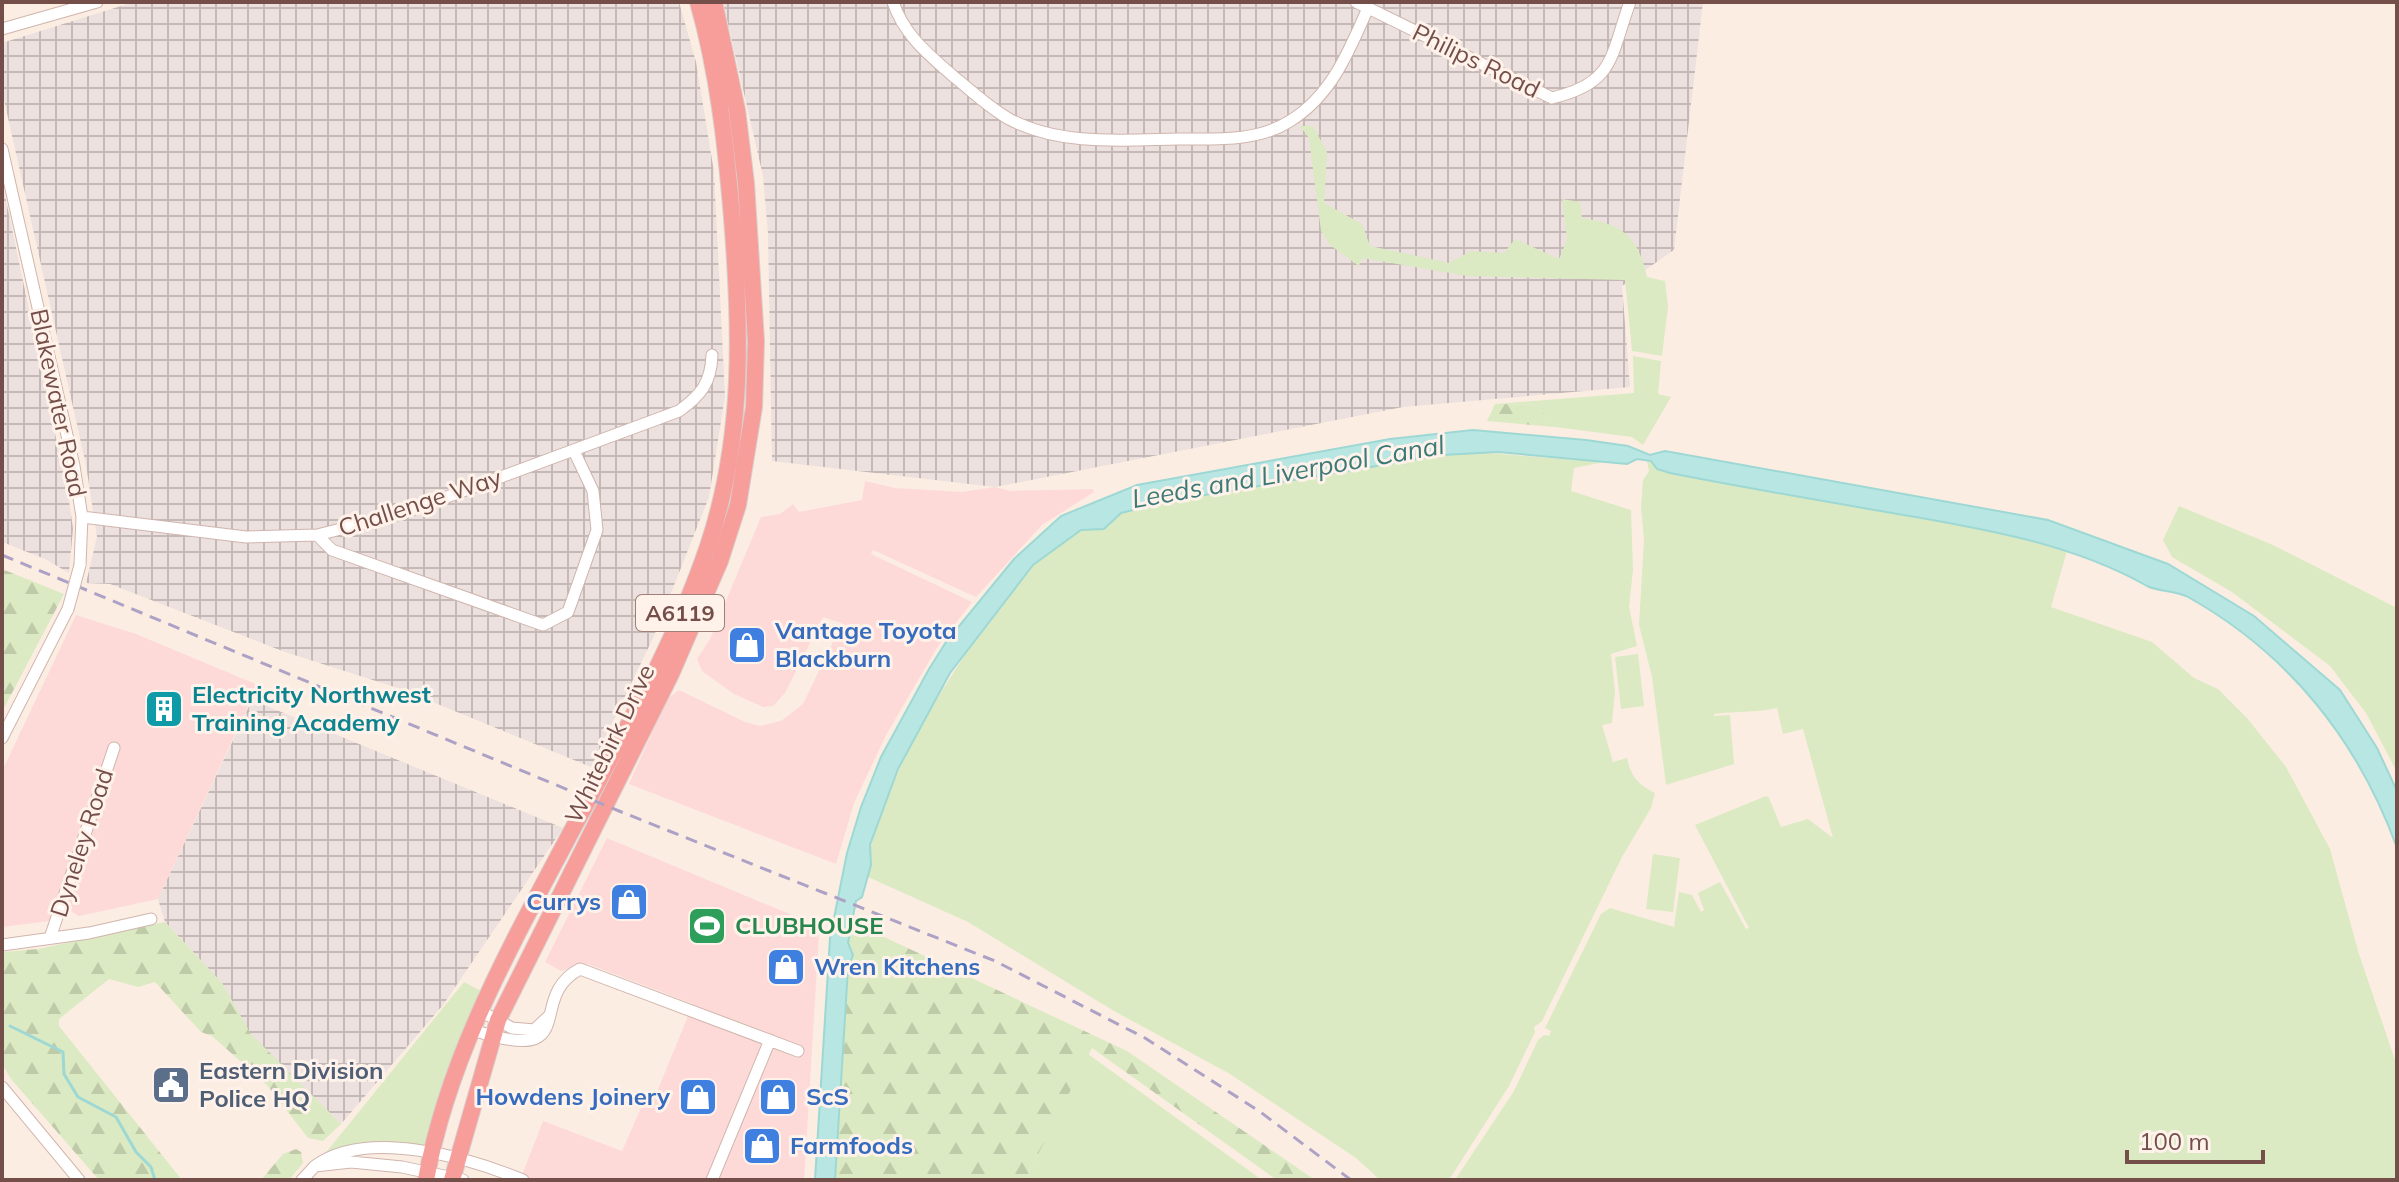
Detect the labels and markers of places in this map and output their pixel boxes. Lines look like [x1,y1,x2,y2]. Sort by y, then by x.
place label: Vantage Toyota Blackburn [774,615,957,673]
shop icon: Vantage Toyota Blackburn [726,624,768,666]
place label: Electricity Northwest Training Academy [192,679,431,737]
building icon: Electricity Northwest Training Academy [143,688,185,730]
shop icon: Currys [608,881,650,923]
place label: Currys [526,886,601,916]
sports icon: CLUBHOUSE [686,905,728,947]
place label: CLUBHOUSE [735,910,884,940]
shop icon: Wren Kitchens [765,946,807,988]
place label: Wren Kitchens [814,951,980,981]
place label: Eastern Division Police HQ [199,1055,383,1113]
public building icon: Eastern Division Police HQ [150,1064,192,1106]
shop icon: Howdens Joinery [677,1076,719,1118]
shop icon: ScS [757,1076,799,1118]
place label: Howdens Joinery [475,1081,671,1111]
place label: ScS [806,1081,849,1111]
shop icon: Farmfoods [741,1125,783,1167]
place label: Farmfoods [790,1130,913,1160]

